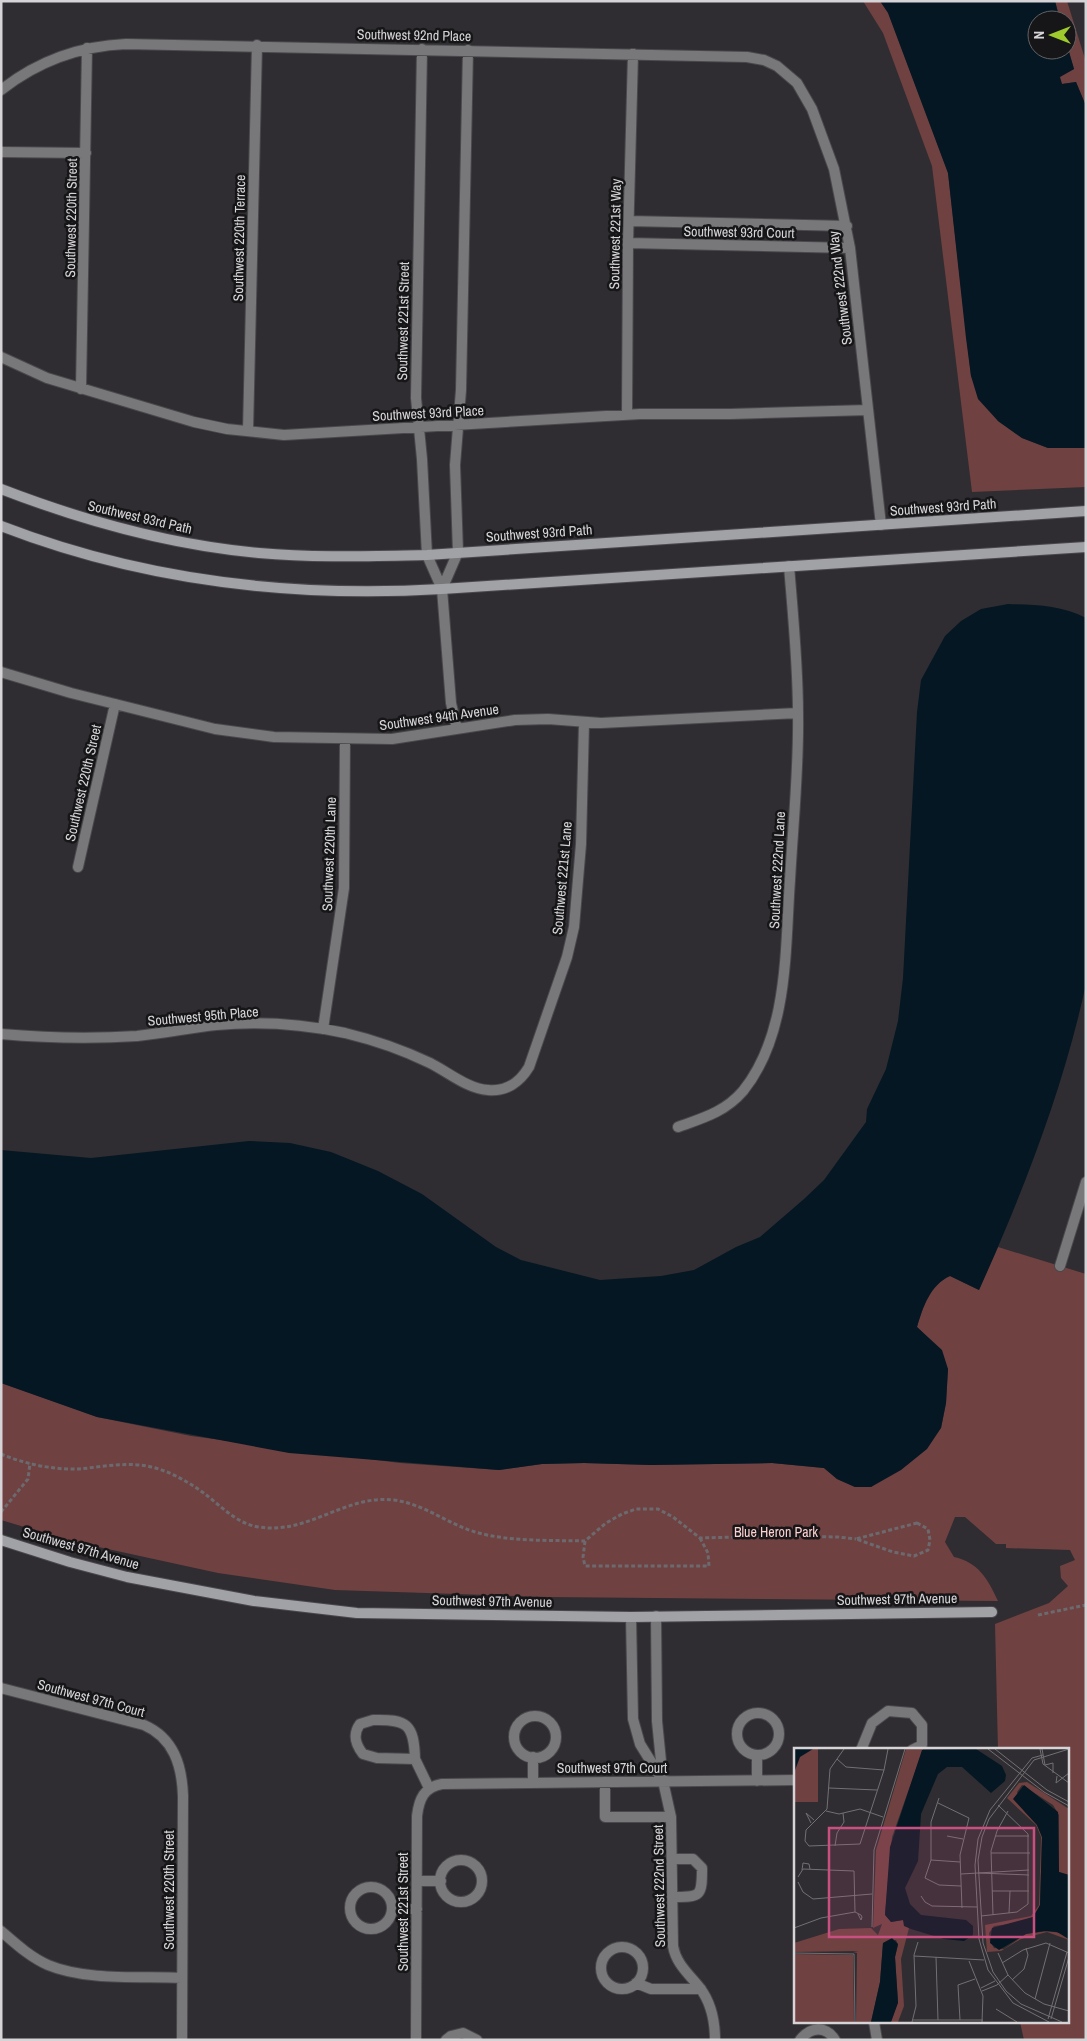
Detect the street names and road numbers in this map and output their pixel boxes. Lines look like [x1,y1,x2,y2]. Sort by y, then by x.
street label: Southwest 92nd Place [357,25,471,45]
street label: Southwest 220th Street [61,158,81,278]
street label: Southwest 220th Terrace [229,174,249,302]
street label: Southwest 221st Way [605,178,625,289]
street label: Southwest 93rd Court [683,222,795,242]
street label: Southwest 222nd Way [824,230,856,346]
street label: Southwest 221st Street [393,261,413,381]
street label: Southwest 93rd Place [372,401,484,425]
street label: Southwest 93rd Path [889,494,997,520]
street label: Southwest 93rd Path [86,496,194,538]
street label: Southwest 93rd Path [485,520,593,546]
street label: Southwest 94th Avenue [378,700,500,734]
street label: Southwest 220th Street [61,723,105,843]
street label: Southwest 220th Lane [318,797,340,911]
street label: Southwest 222nd Lane [765,811,789,929]
street label: Southwest 221st Lane [548,821,576,935]
street label: Southwest 95th Place [147,1002,259,1030]
street label: Southwest 97th Avenue [21,1523,141,1573]
street label: Southwest 97th Avenue [837,1589,957,1609]
street label: Southwest 97th Avenue [432,1591,552,1611]
street label: Southwest 97th Court [35,1675,147,1721]
street label: Southwest 97th Court [557,1759,667,1777]
street label: Southwest 222nd Street [649,1825,669,1947]
street label: Southwest 220th Street [160,1830,178,1950]
street label: Southwest 221st Street [394,1853,412,1971]

